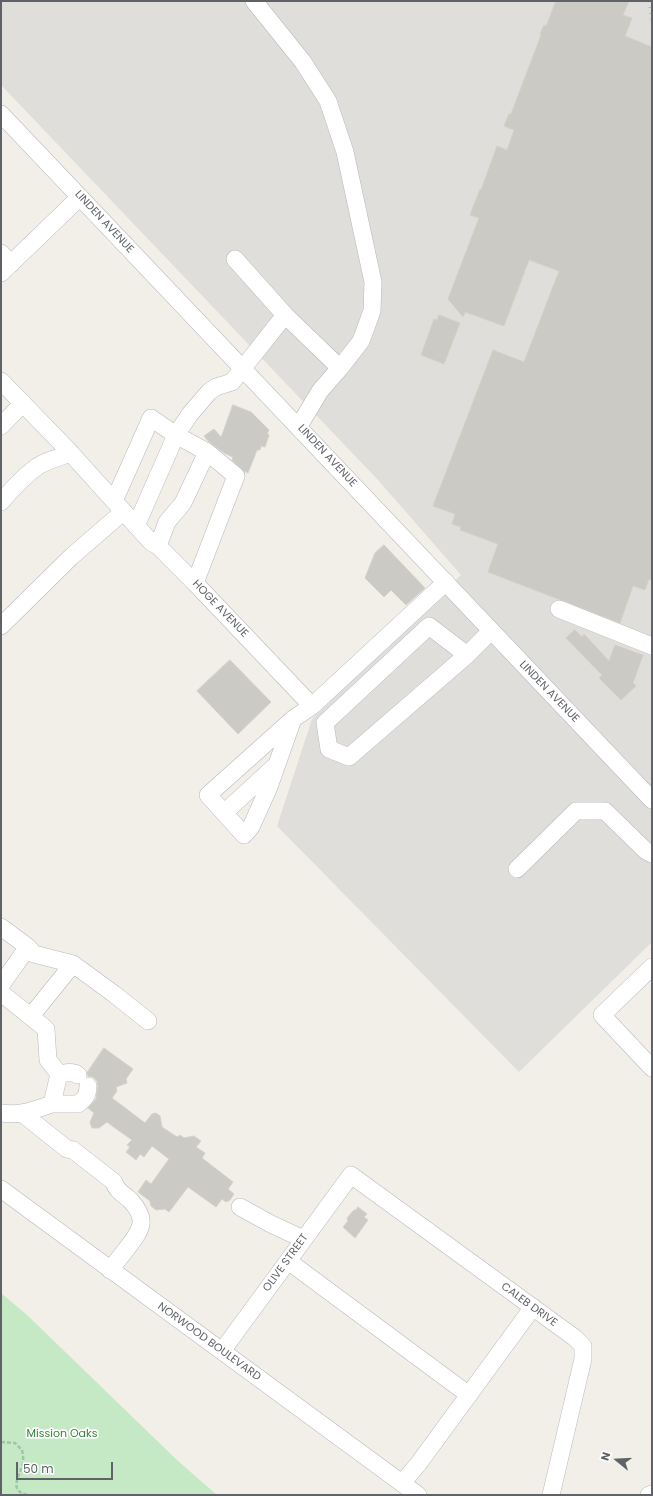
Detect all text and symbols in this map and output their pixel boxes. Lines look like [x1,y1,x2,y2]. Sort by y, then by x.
street label: LINDEN AVENUE [72,188,136,256]
street label: LINDEN AVENUE [295,422,359,490]
street label: HOGE AVENUE [189,578,251,640]
street label: LINDEN AVENUE [516,658,582,726]
street label: OLIVE STREET [261,1231,311,1295]
street label: CALEB DRIVE [498,1280,560,1330]
street label: NORWOOD BOULEVARD [155,1300,263,1384]
park label: Mission Oaks [27,1427,97,1441]
north arrow [597,1440,637,1480]
text: N [597,1450,614,1463]
scale bar [18,1454,115,1480]
text: 50 m [23,1460,54,1477]

